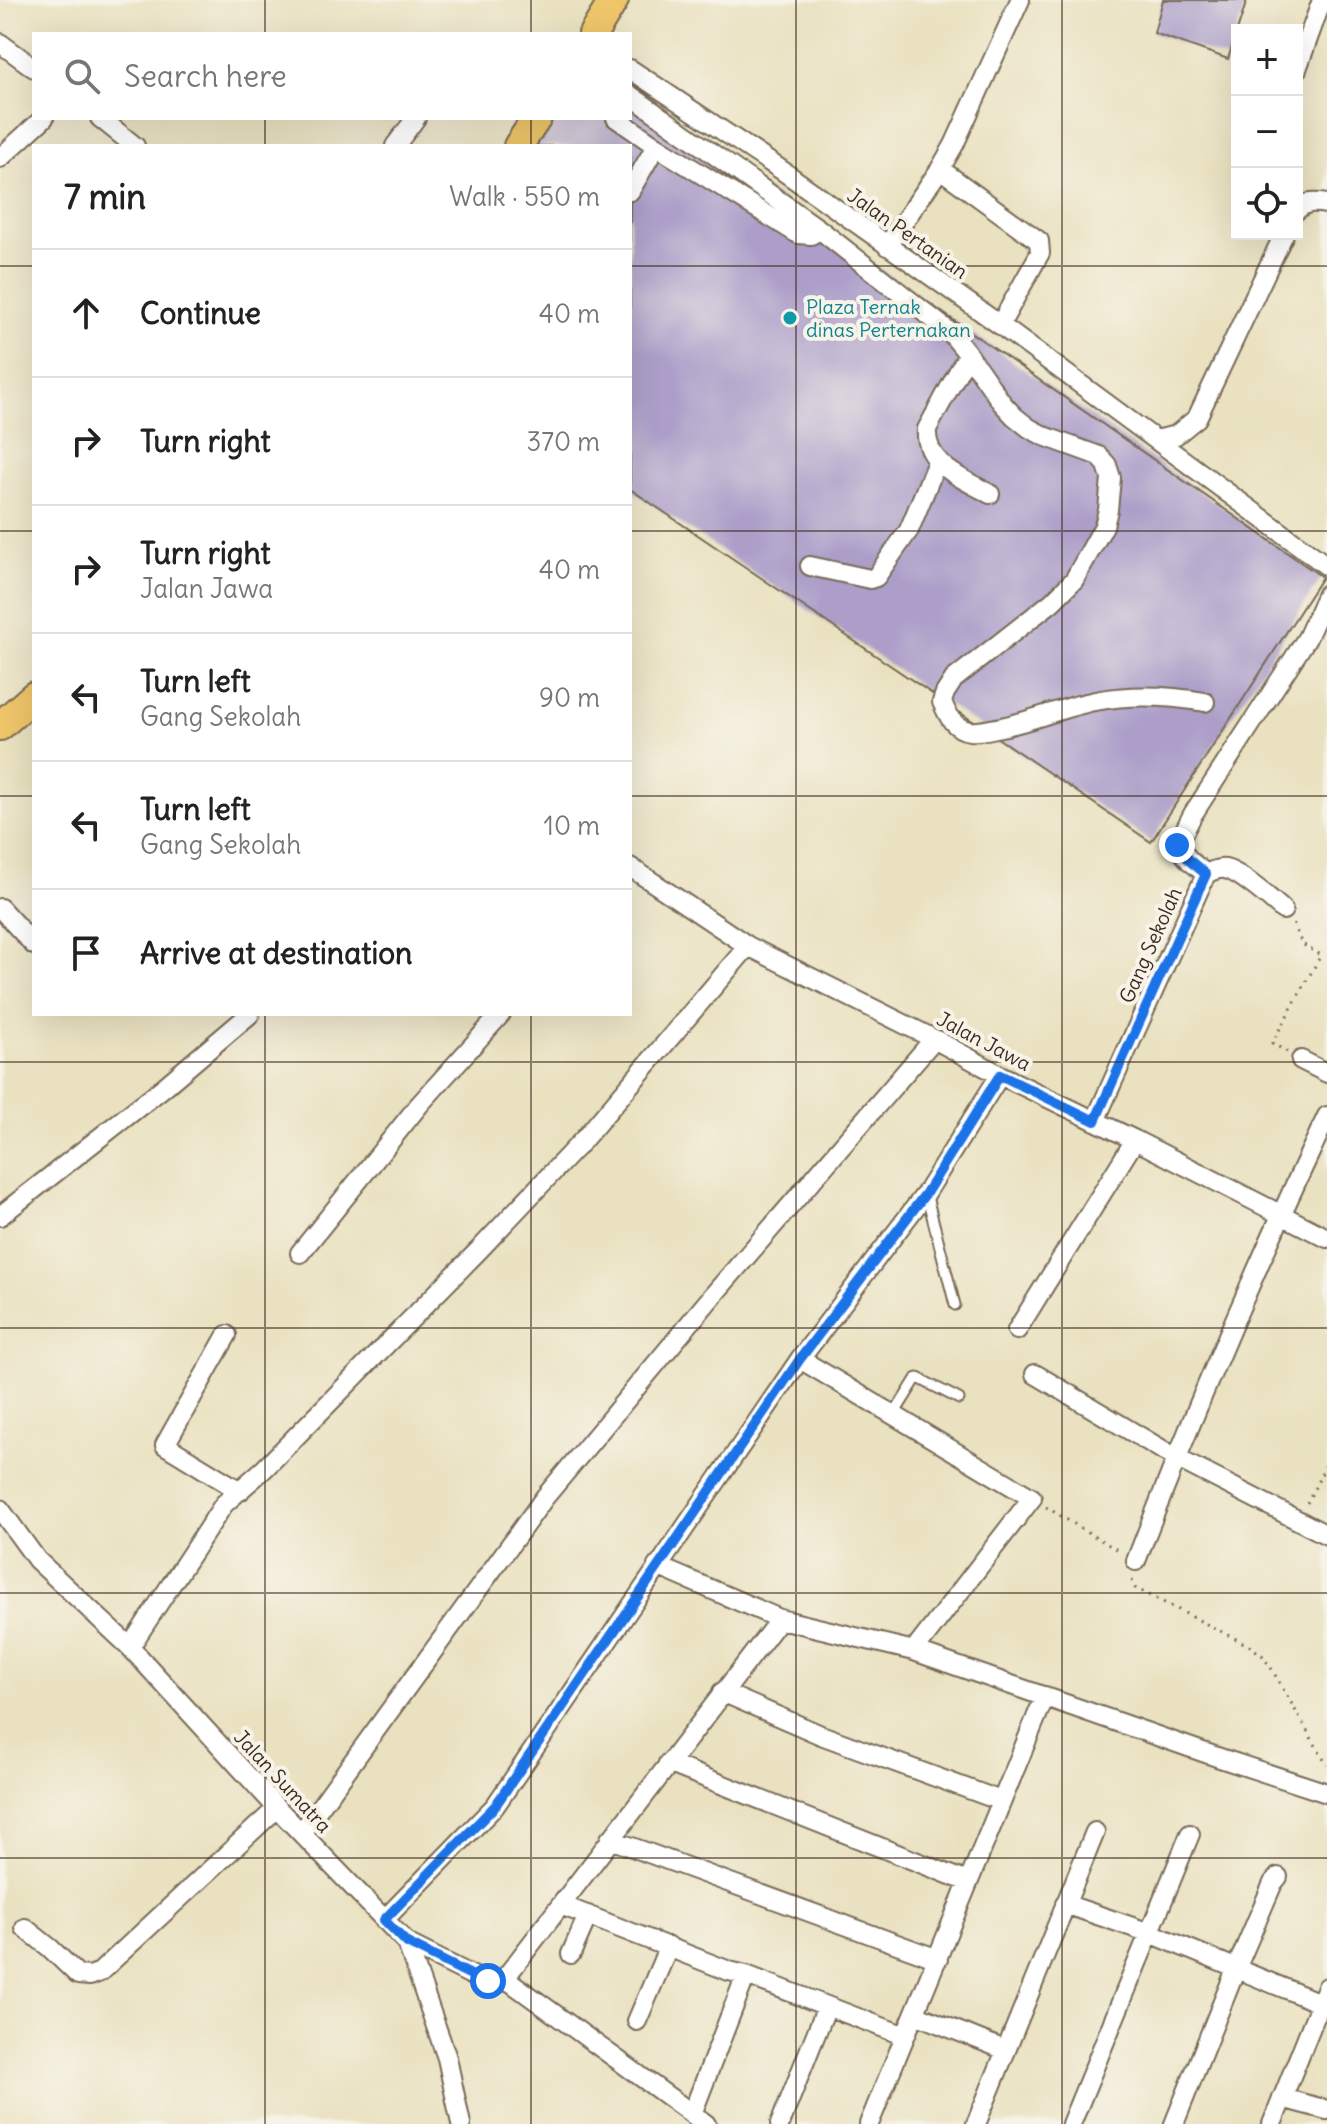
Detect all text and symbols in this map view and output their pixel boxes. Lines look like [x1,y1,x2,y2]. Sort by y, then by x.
map controls [1231,24,1303,240]
button: + [1231,24,1303,96]
search box [32,32,632,120]
icon: search [60,54,104,98]
text: Search here [124,57,287,95]
button: − [1231,96,1303,168]
button: locate [1231,168,1303,240]
text: 7 min [64,175,146,218]
text: Walk · 550 m [449,180,600,213]
street label: Jalan Pertanian [843,182,973,284]
icon: ahead [64,291,108,335]
text: Continue [140,294,261,332]
place label: Plaza Ternak dinas Perternakan [806,294,971,342]
text: 40 m [539,297,600,330]
marker: Plaza Ternak dinas Perternakan [781,309,799,327]
icon: right [64,419,108,463]
text: Turn right [140,422,271,460]
text: 370 m [526,425,600,458]
text: Turn right [140,534,271,572]
icon: right [64,547,108,591]
text: 40 m [539,553,600,586]
text: Jalan Jawa [140,572,273,605]
text: Turn left [140,662,251,700]
icon: left [64,675,108,719]
text: 90 m [539,681,600,714]
text: Gang Sekolah [140,700,301,733]
text: Turn left [140,790,251,828]
icon: left [64,803,108,847]
text: 10 m [544,809,600,842]
route end [1159,827,1195,863]
text: Gang Sekolah [140,828,301,861]
street label: Gang Sekolah [1113,883,1187,1007]
icon: arrive [64,931,108,975]
text: Arrive at destination [140,934,412,972]
street label: Jalan Jawa [933,1006,1035,1076]
street label: Jalan Sumatra [229,1724,337,1838]
route start [470,1963,506,1999]

